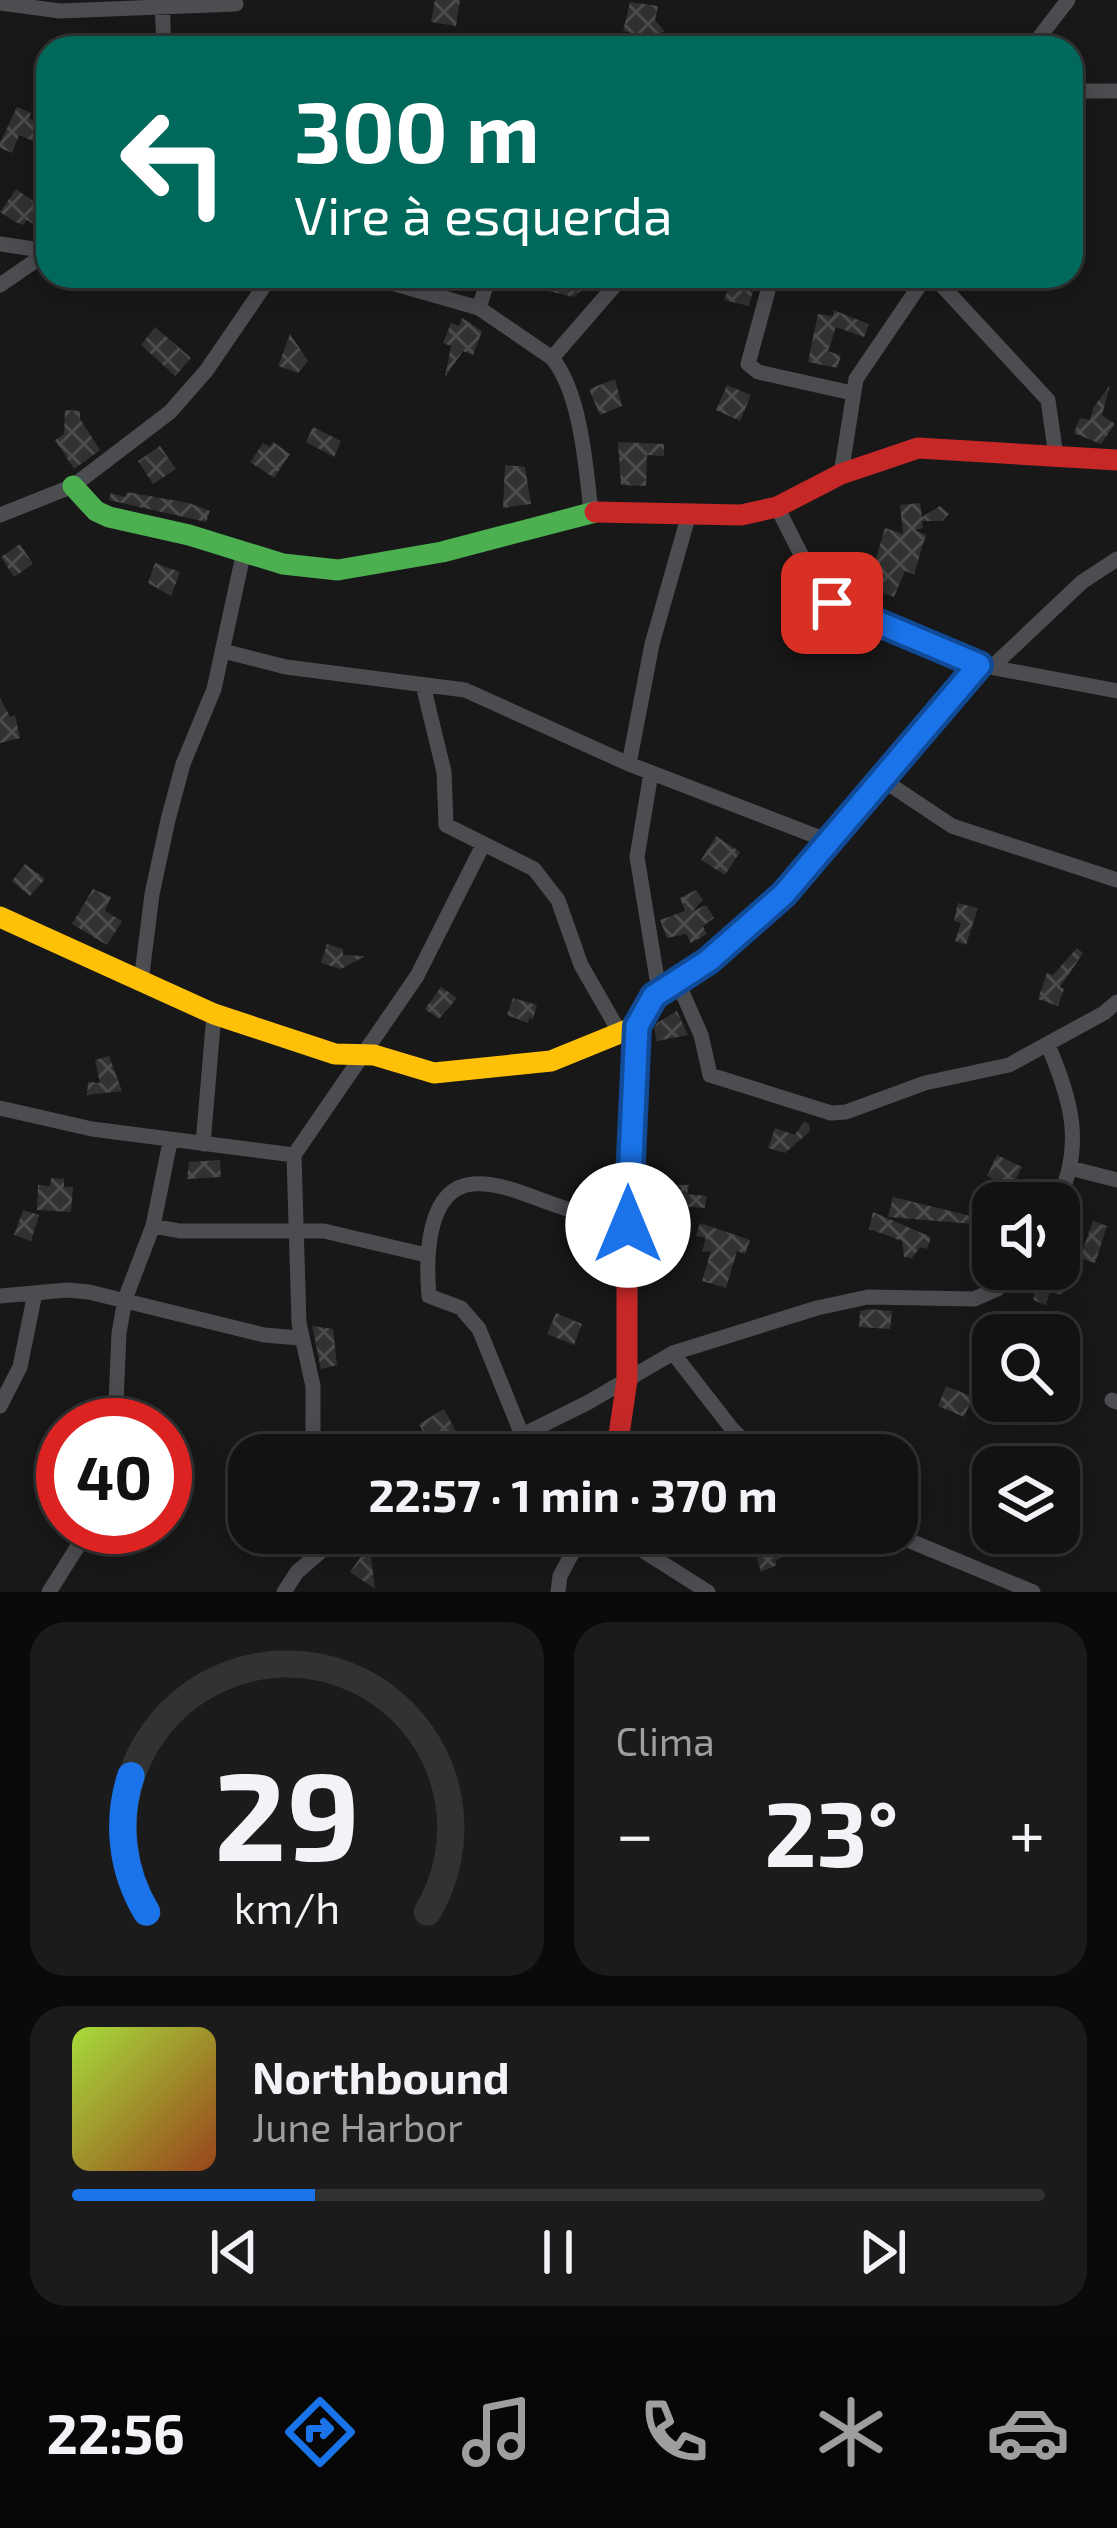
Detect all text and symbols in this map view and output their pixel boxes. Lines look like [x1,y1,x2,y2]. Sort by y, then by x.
text: 300 m [294,79,540,180]
icon: left [96,84,252,240]
text: Vire à esquerda [294,181,673,246]
pin [781,552,883,654]
icon: arrive [799,570,865,636]
position arrow [565,1162,691,1288]
map controls [972,1182,1080,1554]
button: sound [972,1182,1080,1290]
button: search [972,1314,1080,1422]
speed limit sign: 40 [36,1398,192,1554]
button: layers [972,1446,1080,1554]
text: 22:57 · 1 min · 370 m [368,1467,778,1521]
text: Clima [616,1717,715,1764]
text: 29 [214,1736,360,1886]
text: 23° [764,1777,899,1885]
text: − [616,1792,654,1871]
text: + [1009,1792,1045,1871]
text: km/h [233,1881,340,1933]
text: Northbound [252,2049,510,2103]
text: June Harbor [252,2103,463,2150]
icon: previous [201,2219,267,2285]
icon: pause [525,2219,591,2285]
icon: next [850,2219,916,2285]
icon: directions [278,2390,362,2474]
icon: music [455,2390,539,2474]
icon: phone [632,2390,716,2474]
icon: climate [809,2390,893,2474]
icon: car [986,2390,1070,2474]
text: 22:56 [47,2400,185,2465]

